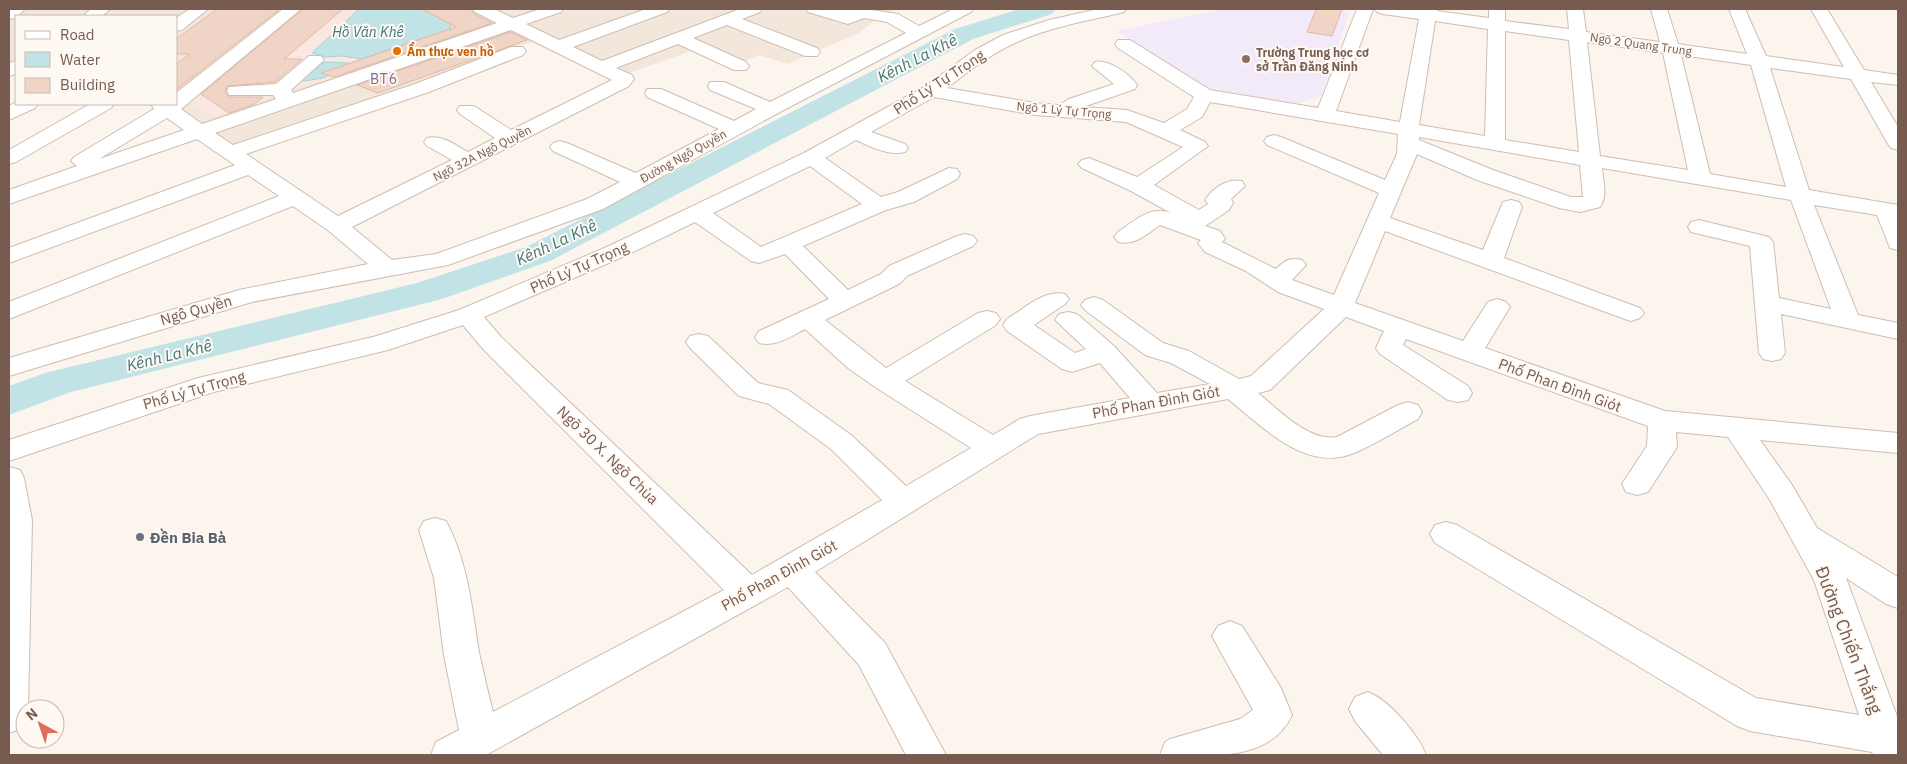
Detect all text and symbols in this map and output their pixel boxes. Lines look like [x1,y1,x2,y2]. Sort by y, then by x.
legend [15,15,178,105]
water label: Hồ Văn Khê [332,23,404,41]
text: Road [60,25,95,44]
water label: Kênh La Khê [874,29,960,87]
street label: Ngõ 2 Quang Trung [1589,29,1694,59]
place label: Ẩm thực ven hồ [407,41,494,59]
marker: Ẩm thực ven hồ [391,45,403,57]
street label: Phố Lý Tự Trọng [890,45,989,119]
place label: Trường Trung học cơ sở Trần Đăng Ninh [1256,45,1369,74]
text: Water [60,50,101,69]
marker: Trường Trung học cơ sở Trần Đăng Ninh [1240,53,1252,65]
district label: BT6 [370,70,398,88]
text: Building [60,75,115,94]
street label: Ngõ 1 Lý Tự Trọng [1016,98,1113,122]
street label: Ngõ 32A Ngô Quyền [430,122,534,184]
street label: Đường Ngô Quyền [637,126,729,186]
water label: Kênh La Khê [512,215,600,269]
street label: Phố Lý Tự Trọng [527,237,631,297]
street label: Ngô Quyền [158,291,234,329]
water label: Kênh La Khê [124,335,214,375]
street label: Phố Phan Đình Giót [1496,354,1624,416]
street label: Phố Lý Tự Trọng [141,366,247,414]
street label: Phố Phan Đình Giót [1091,381,1221,423]
street label: Ngõ 30 X. Ngõ Chùa [553,402,663,508]
place label: Đền Bia Bà [150,528,227,547]
marker: Đền Bia Bà [134,531,146,543]
street label: Phố Phan Đình Giót [718,535,840,615]
street label: Đường Chiến Thắng [1810,563,1888,718]
north arrow [15,699,65,749]
text: N [22,704,41,724]

